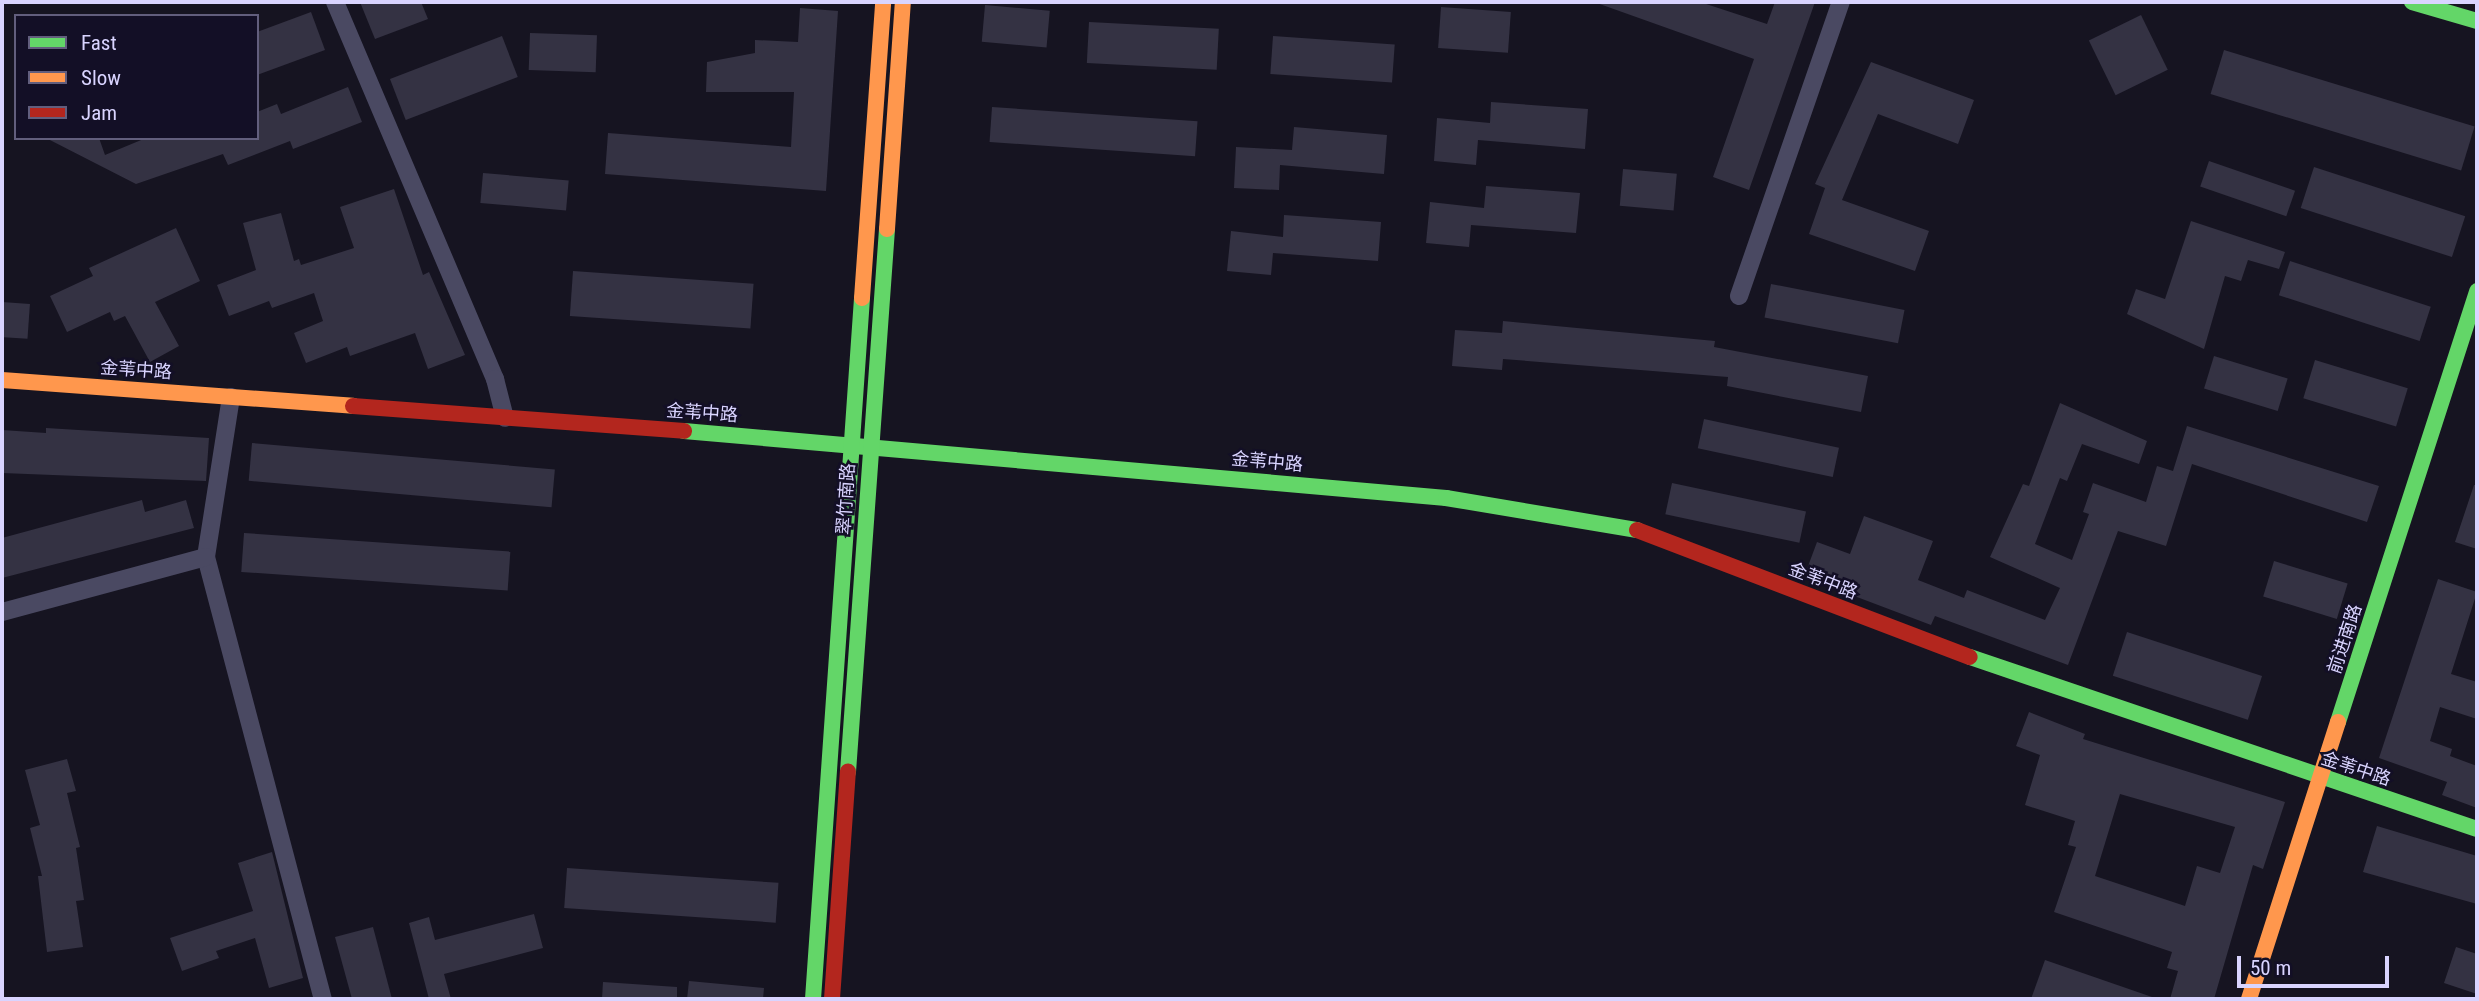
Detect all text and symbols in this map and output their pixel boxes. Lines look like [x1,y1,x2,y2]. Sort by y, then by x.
legend [14,14,259,140]
text: Fast [81,31,117,55]
text: Slow [81,66,121,90]
text: Jam [81,101,117,125]
street label: 金苇中路 [99,357,173,383]
street label: 金苇中路 [665,400,739,426]
street label: 金苇中路 [1230,448,1304,476]
street label: 翠竹南路 [833,462,859,536]
street label: 金苇中路 [1786,558,1860,604]
street label: 前进南路 [2324,601,2366,677]
street label: 金苇中路 [2318,748,2394,790]
scale bar [2241,942,2393,986]
text: 50 m [2250,956,2291,980]

